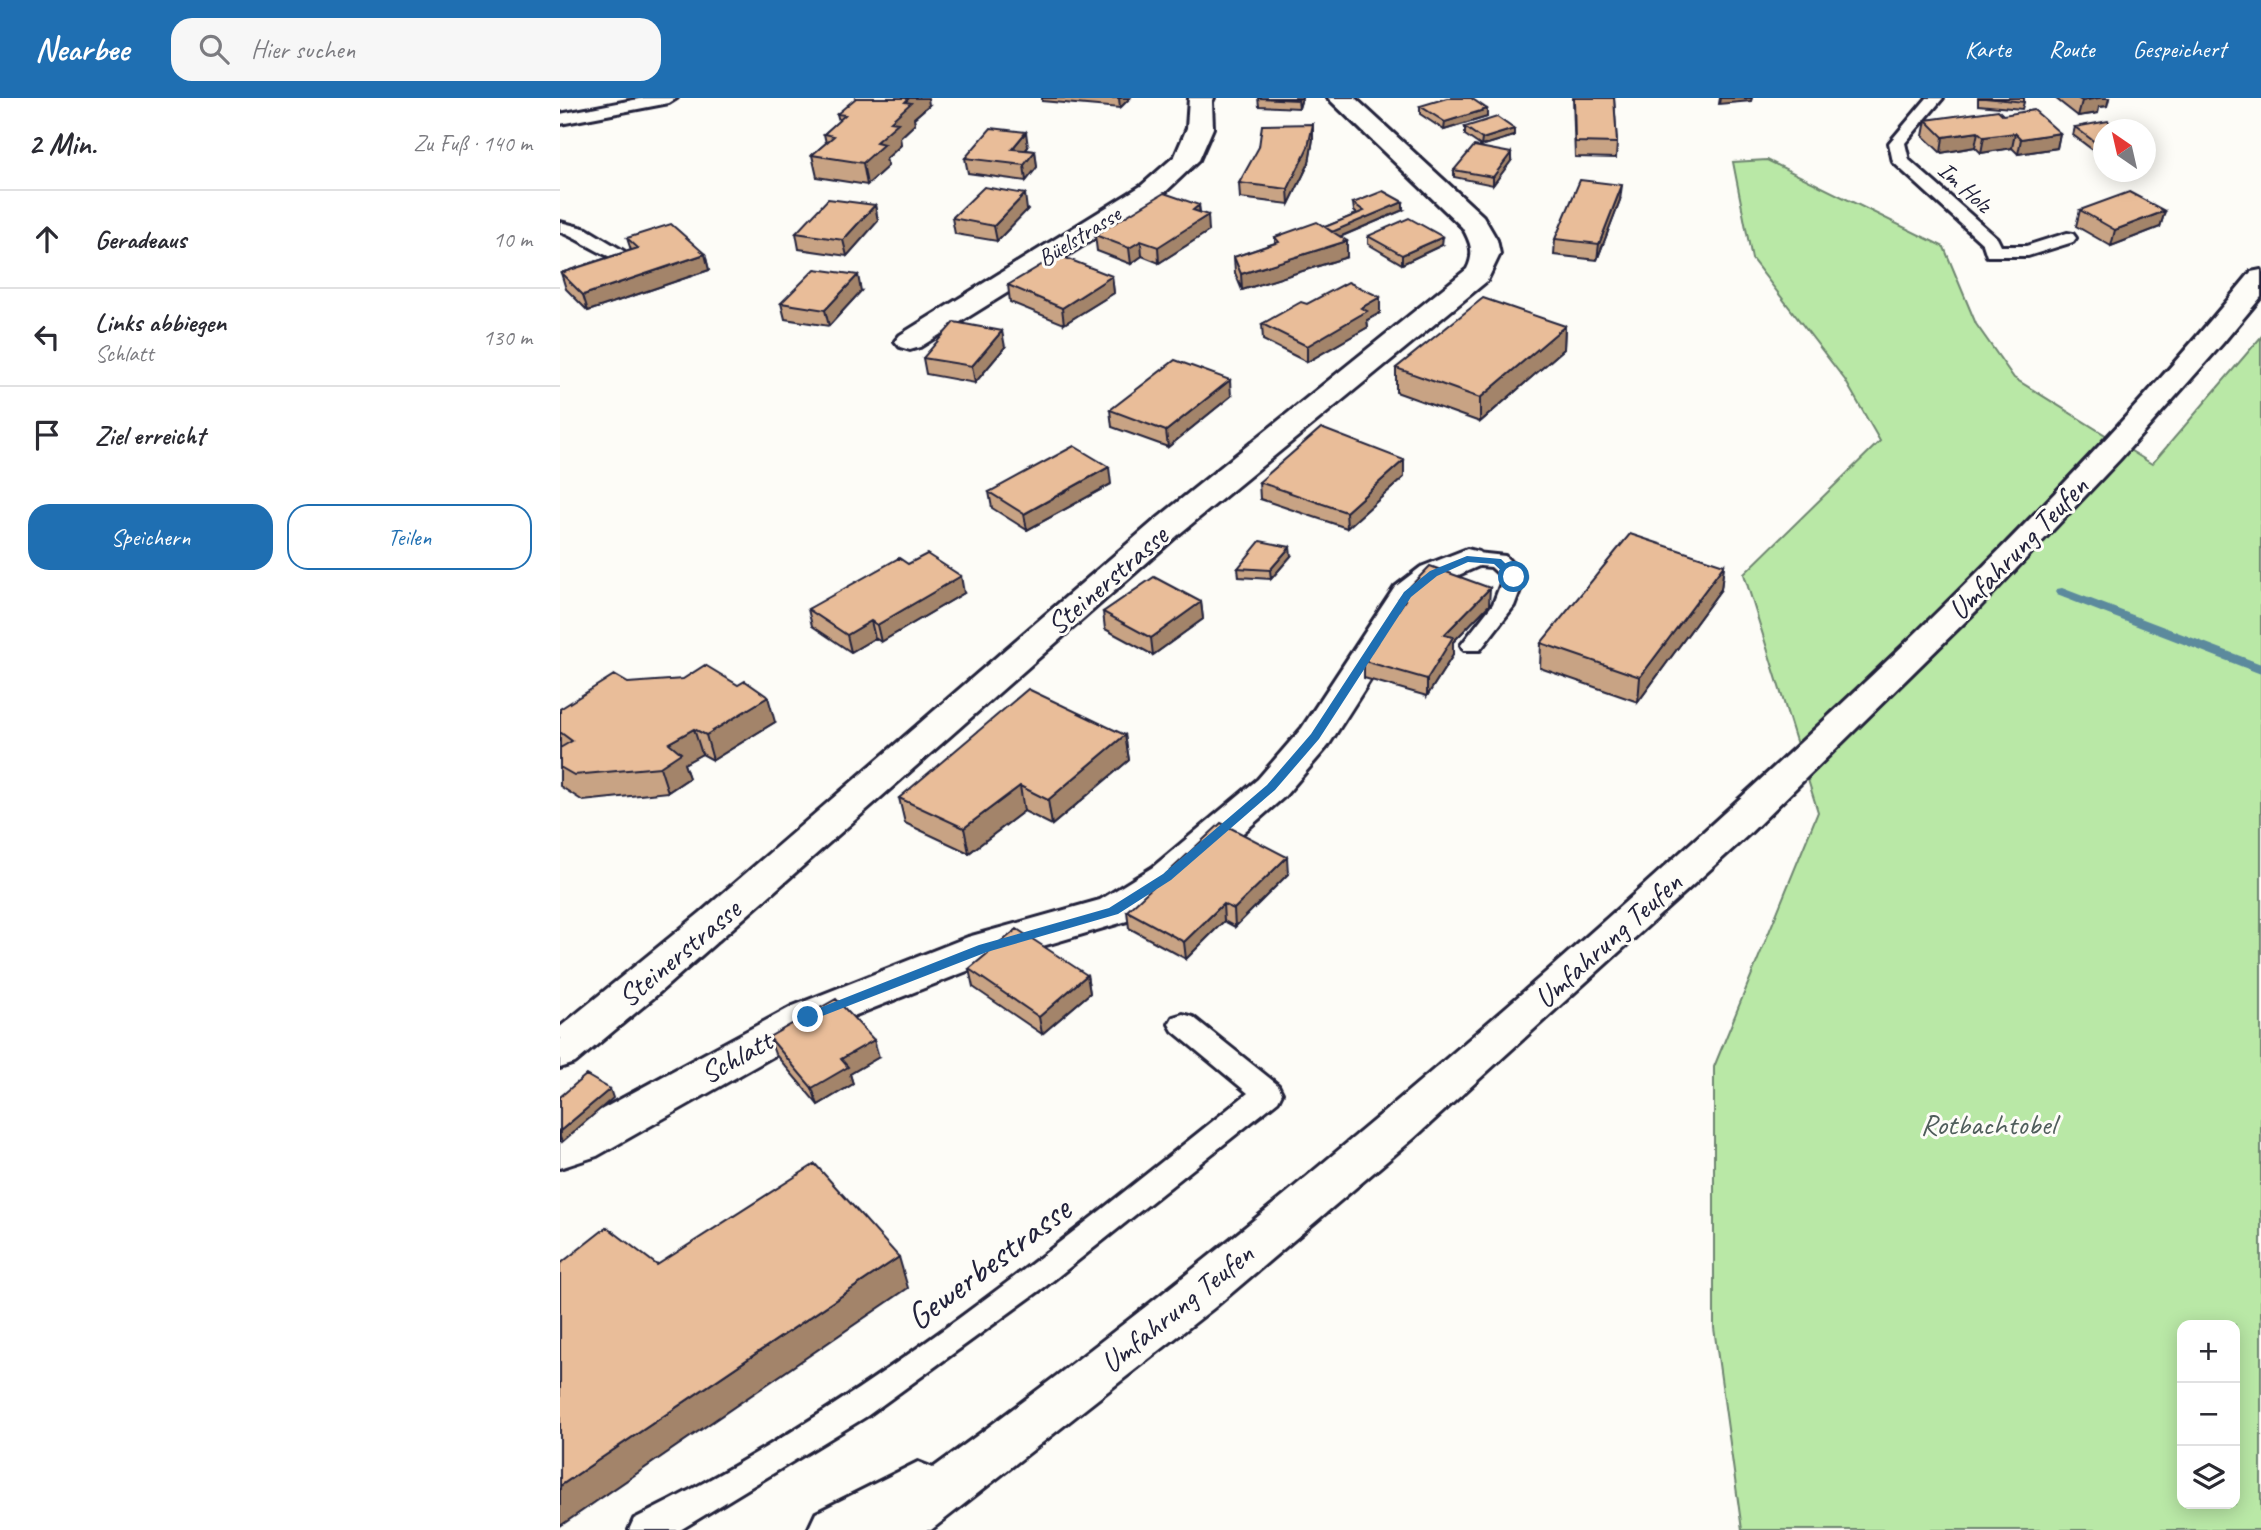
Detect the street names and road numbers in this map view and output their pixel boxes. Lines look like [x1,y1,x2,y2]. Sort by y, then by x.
street label: Im Holz [1932,155,1999,220]
street label: Büelstrasse [1032,198,1128,273]
street label: Umfahrung Teufen [1940,468,2097,628]
street label: Steinerstrasse [1038,515,1177,643]
street label: Umfahrung Teufen [1526,863,1690,1016]
street label: Steinerstrasse [610,889,750,1015]
street label: Schlatt [693,1020,781,1092]
street label: Gewerbestrasse [896,1185,1081,1340]
street label: Umfahrung Teufen [1093,1234,1262,1381]

